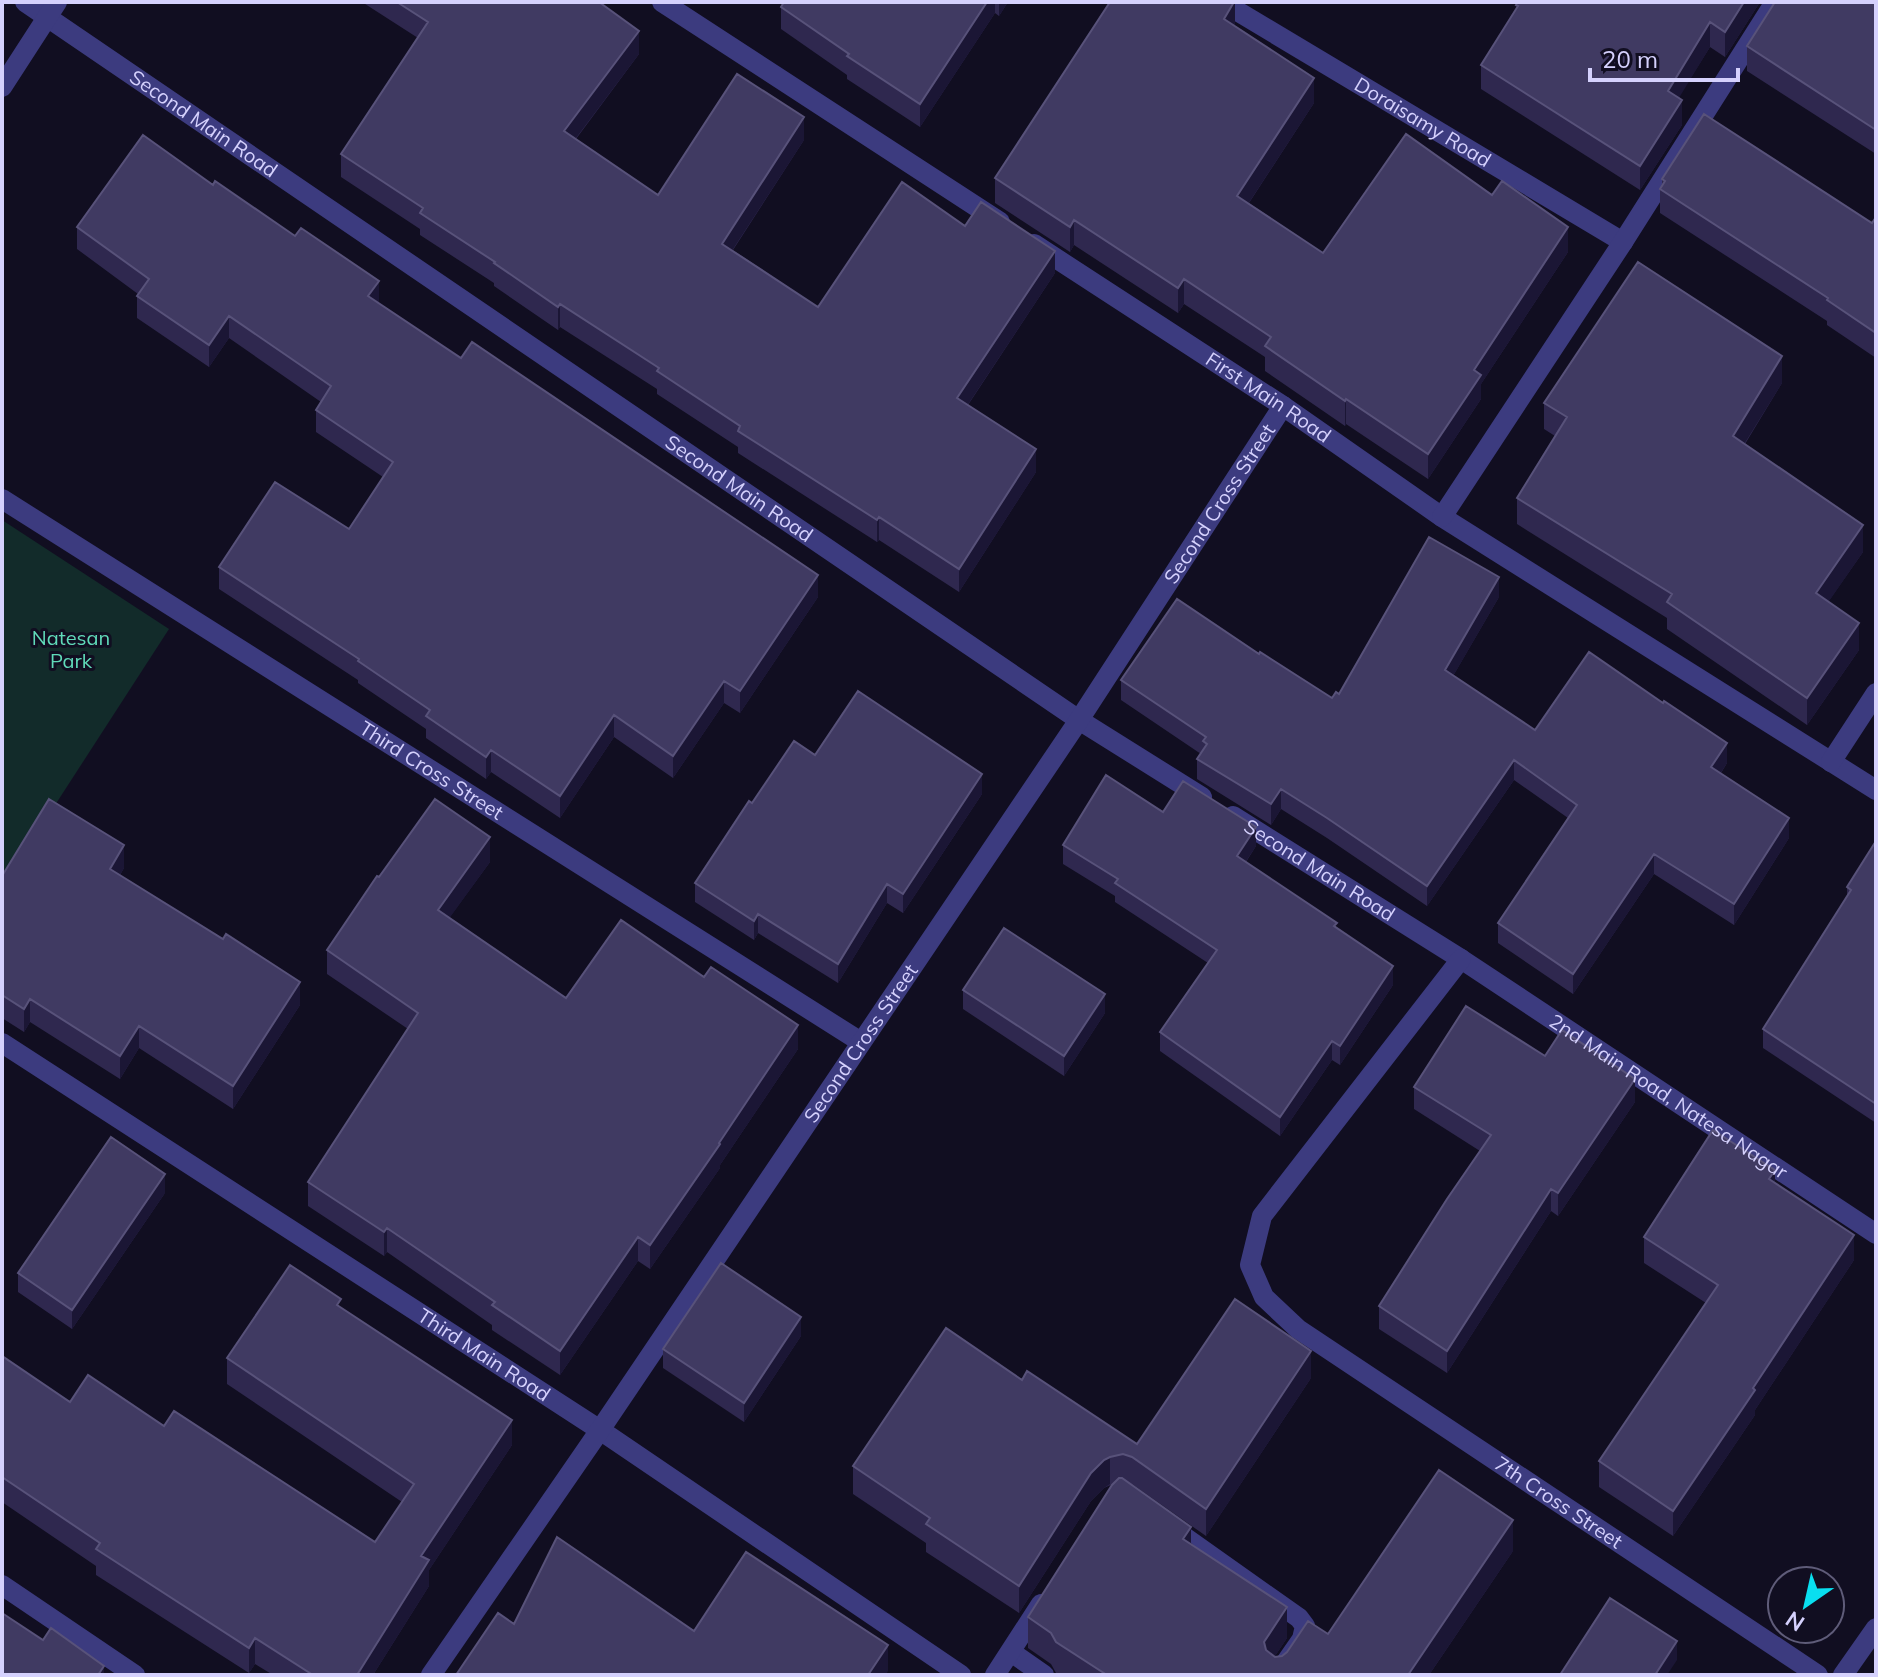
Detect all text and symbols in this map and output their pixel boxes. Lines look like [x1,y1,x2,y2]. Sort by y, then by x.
scale bar [1590,32,1738,82]
text: 20 m [1602,44,1658,74]
street label: Second Main Road [125,64,282,182]
street label: Doraisamy Road [1350,71,1496,172]
street label: First Main Road [1201,346,1336,448]
street label: Second Cross Street [1158,419,1280,588]
street label: Second Main Road [661,429,818,547]
park label: Natesan Park [32,625,110,673]
street label: Third Cross Street [355,715,508,825]
street label: Second Main Road [1240,813,1400,926]
street label: Second Cross Street [798,959,923,1127]
street label: 2nd Main Road, Natesa Nagar [1545,1008,1793,1184]
street label: Third Main Road [413,1302,555,1406]
street label: 7th Cross Street [1490,1450,1628,1553]
north arrow [1766,1565,1846,1645]
text: N [1780,1605,1810,1638]

